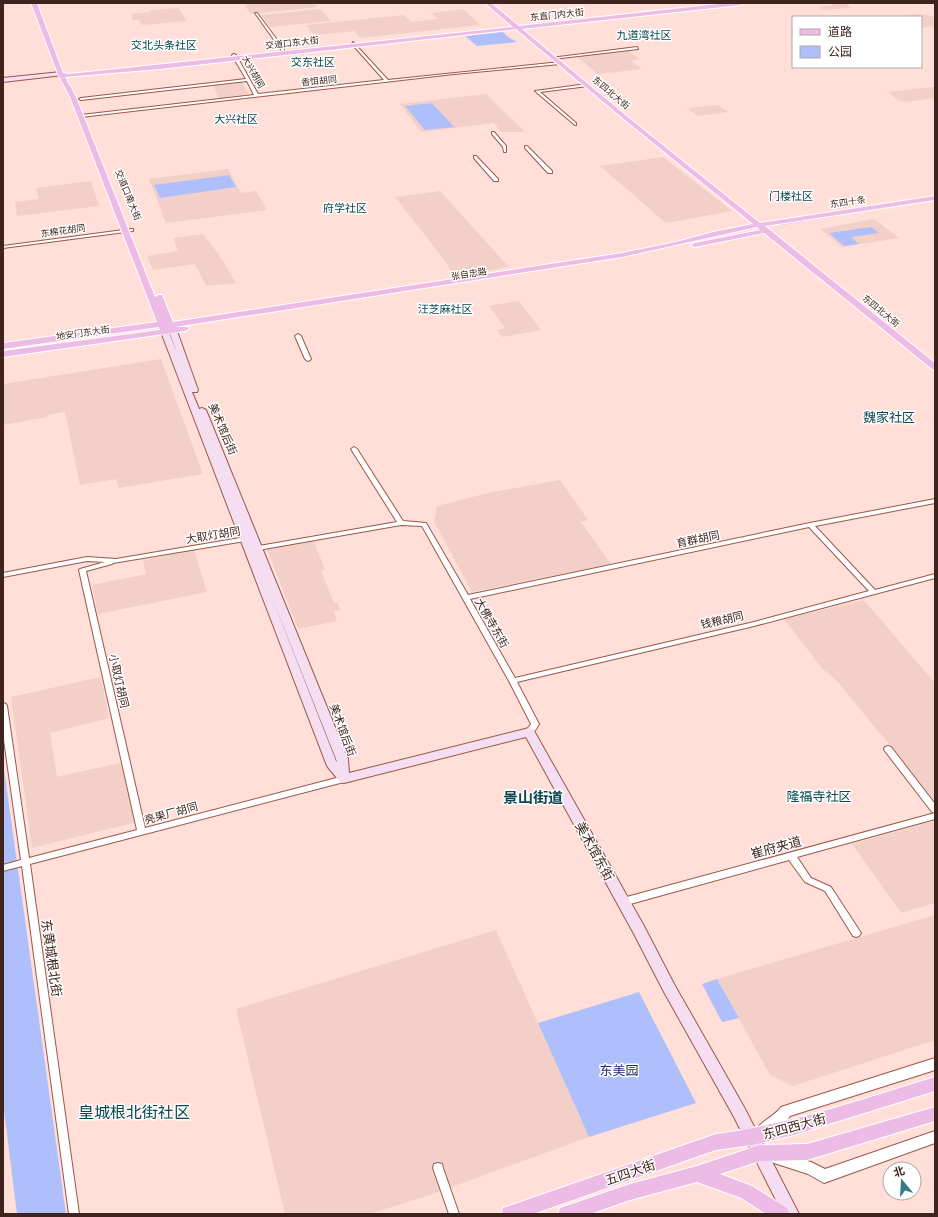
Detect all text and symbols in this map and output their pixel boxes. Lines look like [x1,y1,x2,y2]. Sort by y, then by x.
street label: 东直门内大街 [530,7,584,23]
legend [792,16,922,68]
text: 道路 [828,25,852,39]
district label: 九道湾社区 [617,29,672,41]
street label: 交道口东大街 [265,35,319,51]
district label: 交北头条社区 [131,39,197,51]
text: 公园 [828,45,852,59]
street label: 大兴胡同 [240,54,266,90]
district label: 交东社区 [291,56,335,68]
street label: 香饵胡同 [301,74,337,88]
street label: 东四北大街 [591,75,631,111]
district label: 大兴社区 [214,113,258,125]
street label: 交道口南大街 [113,168,143,222]
district label: 门楼社区 [769,190,813,202]
street label: 东四十条 [829,195,867,209]
district label: 府学社区 [323,202,367,214]
street label: 东棉花胡同 [40,223,86,239]
street label: 张自忠路 [450,266,488,282]
street label: 东四北大街 [860,293,902,329]
district label: 汪芝麻社区 [418,303,473,315]
street label: 地安门东大街 [56,324,110,342]
street label: 美术馆后街 [207,401,239,457]
district label: 魏家社区 [863,410,915,425]
street label: 大取灯胡同 [185,525,241,545]
street label: 育群胡同 [675,529,721,549]
street label: 大佛寺东街 [473,596,511,650]
street label: 钱粮胡同 [699,609,745,631]
street label: 小取灯胡同 [107,653,131,709]
street label: 美术馆后街 [328,702,358,758]
district label: 景山街道 [503,789,563,806]
district label: 隆福寺社区 [786,789,852,804]
street label: 亮果厂胡同 [143,800,199,826]
street label: 美术馆东街 [572,819,617,883]
street label: 崔府夹道 [749,834,803,861]
street label: 东黄城根北街 [39,918,64,998]
park label: 东美园 [599,1063,639,1078]
district label: 皇城根北街社区 [78,1104,190,1121]
street label: 东四西大街 [761,1111,827,1142]
street label: 五四大街 [603,1157,657,1188]
north arrow [882,1161,922,1201]
text: 北 [892,1164,906,1179]

